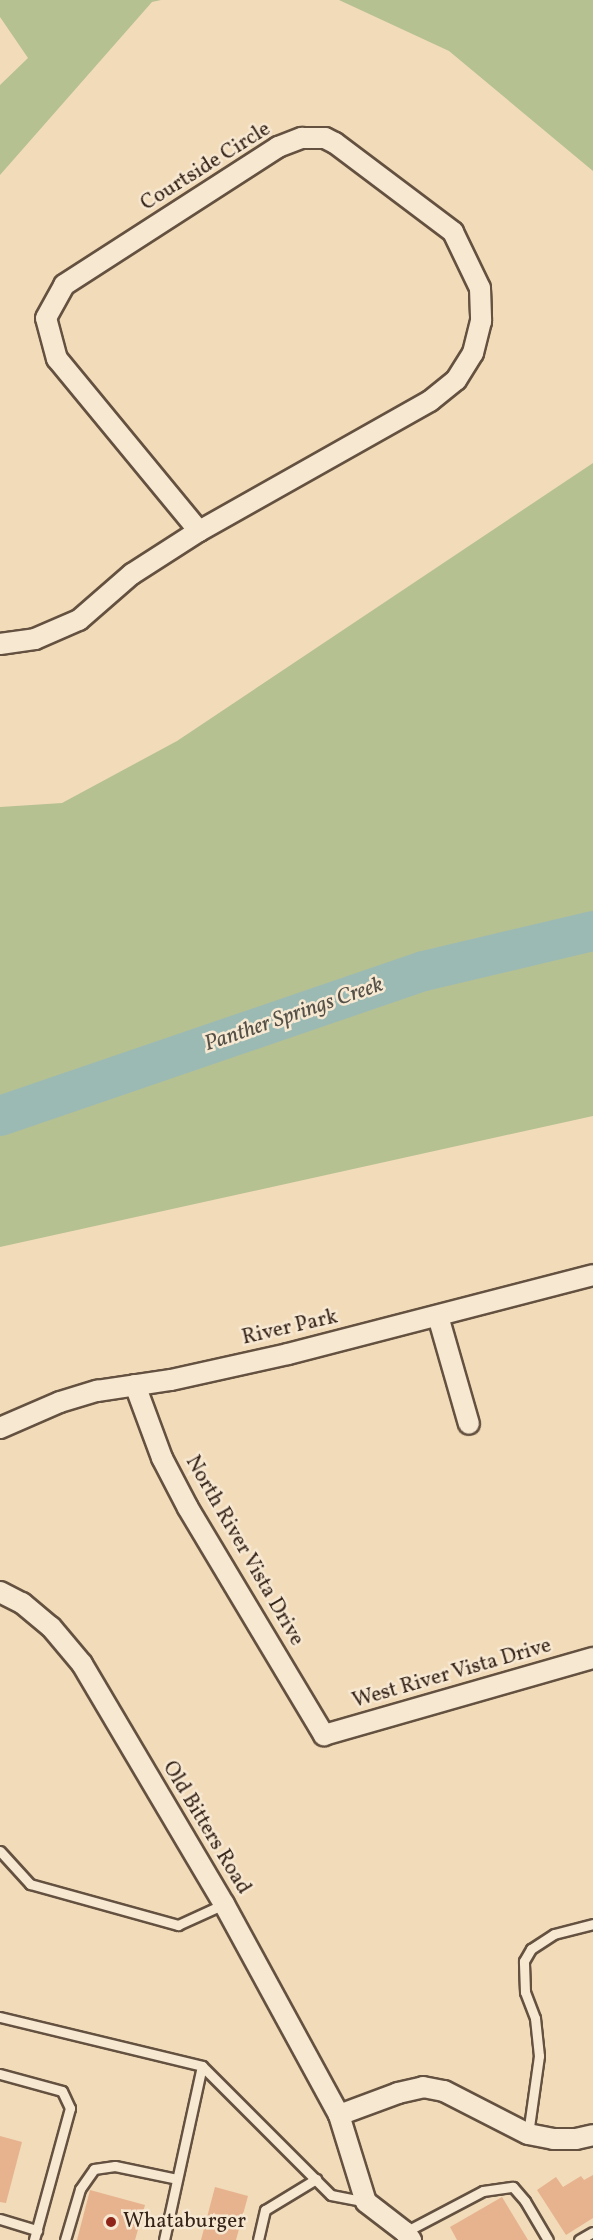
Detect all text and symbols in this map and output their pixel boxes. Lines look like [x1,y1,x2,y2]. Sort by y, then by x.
street label: Courtside Circle [137,117,275,217]
water label: Panther Springs Creek [201,972,387,1058]
street label: River Park [240,1305,340,1351]
street label: North River Vista Drive [179,1451,309,1651]
street label: West River Vista Drive [349,1633,555,1715]
street label: Old Bitters Road [156,1757,256,1899]
place label: Whataburger [123,2209,246,2235]
marker: Whataburger [104,2215,118,2229]

